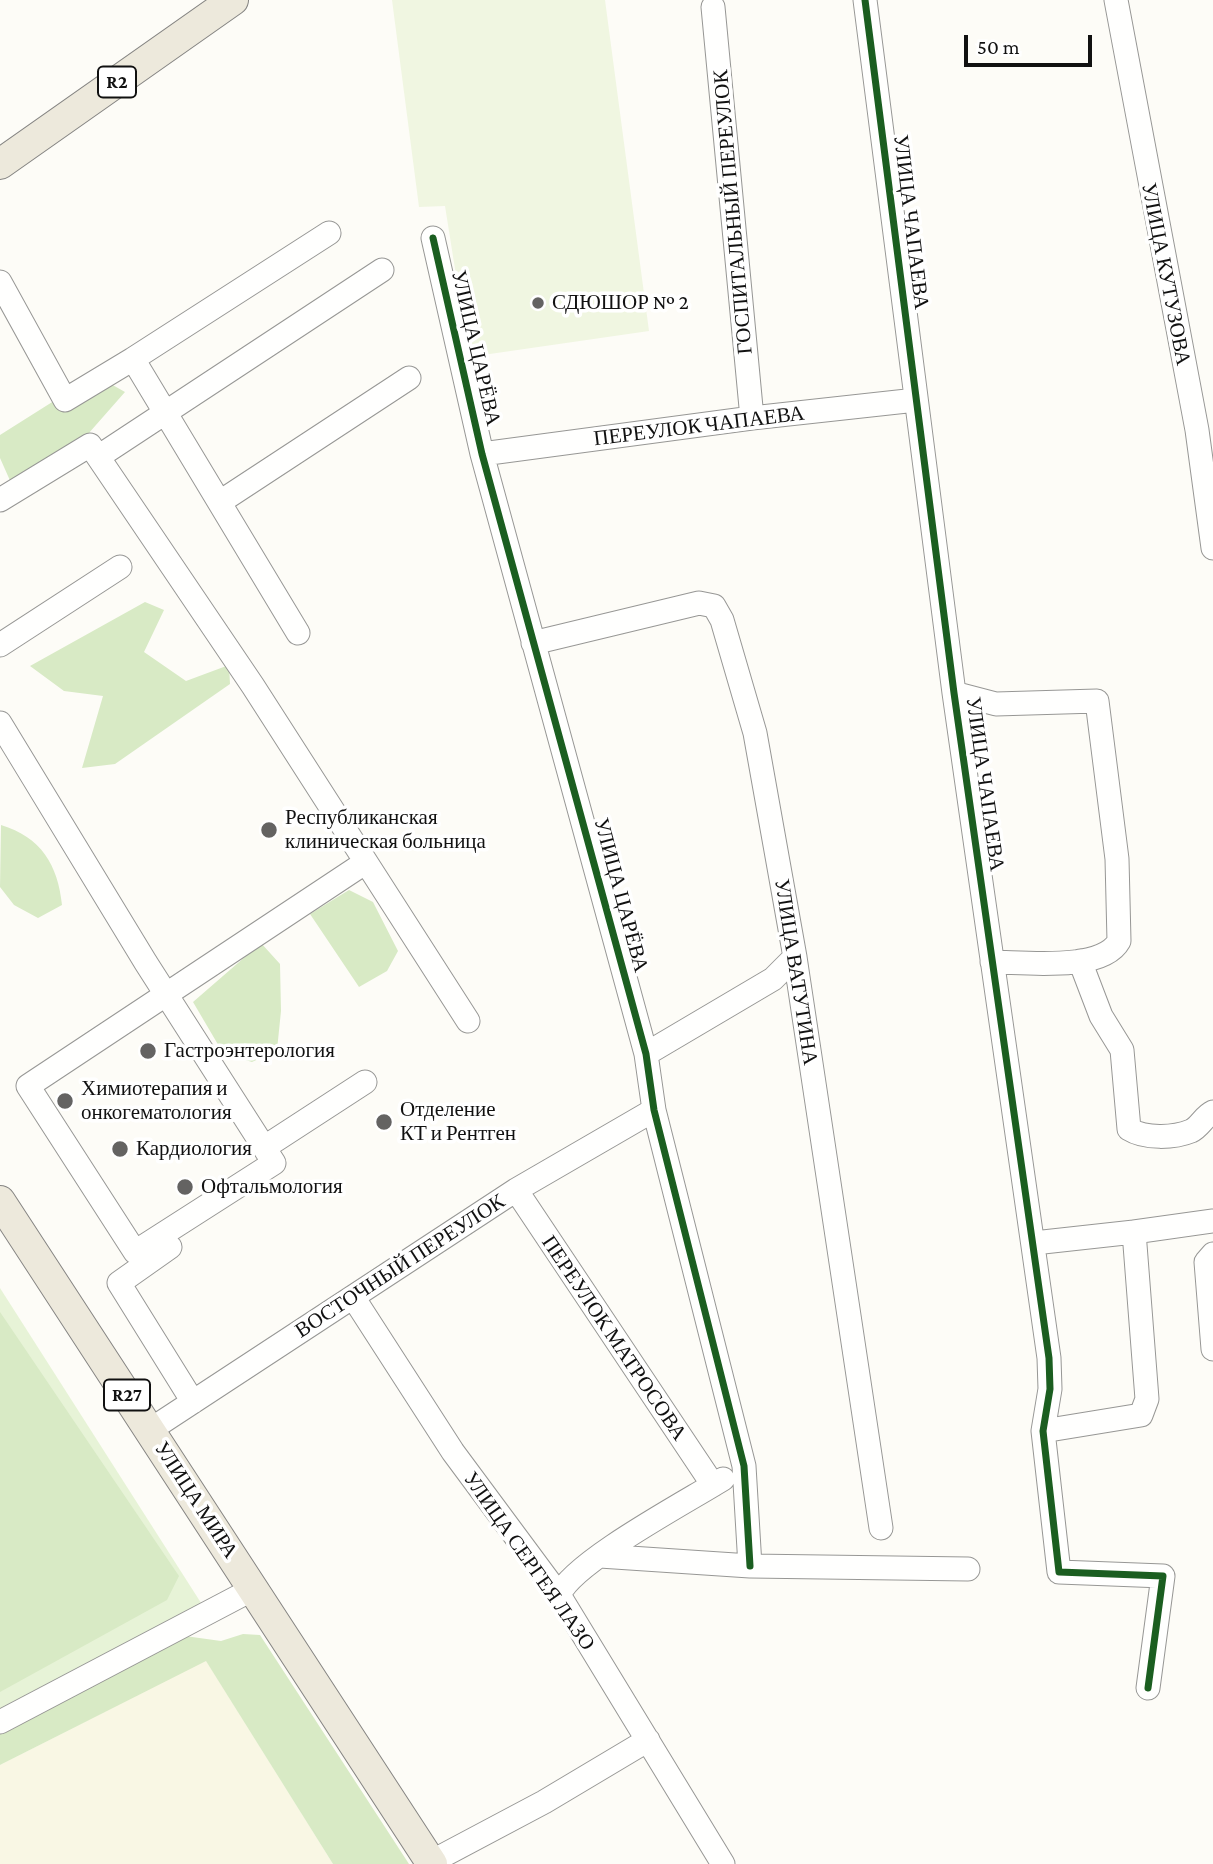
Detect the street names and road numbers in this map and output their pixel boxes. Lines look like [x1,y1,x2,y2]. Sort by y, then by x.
road number: R2 [98,66,136,97]
street label: ГОСПИТАЛЬНЫЙ ПЕРЕУЛОК [708,69,758,355]
street label: УЛИЦА ЧАПАЕВА [888,133,934,311]
street label: УЛИЦА КУТУЗОВА [1136,181,1196,367]
street label: УЛИЦА ЦАРЁВА [446,268,506,428]
street label: ПЕРЕУЛОК ЧАПАЕВА [592,401,806,451]
street label: УЛИЦА ЧАПАЕВА [960,695,1010,873]
street label: УЛИЦА ЦАРЁВА [588,815,654,975]
street label: УЛИЦА ВАТУТИНА [769,877,823,1067]
street label: ВОСТОЧНЫЙ ПЕРЕУЛОК [290,1189,510,1343]
street label: ПЕРЕУЛОК МАТРОСОВА [536,1231,692,1445]
road number: R27 [104,1380,150,1410]
street label: УЛИЦА МИРА [149,1437,243,1563]
street label: УЛИЦА СЕРГЕЯ ЛАЗО [458,1467,600,1655]

